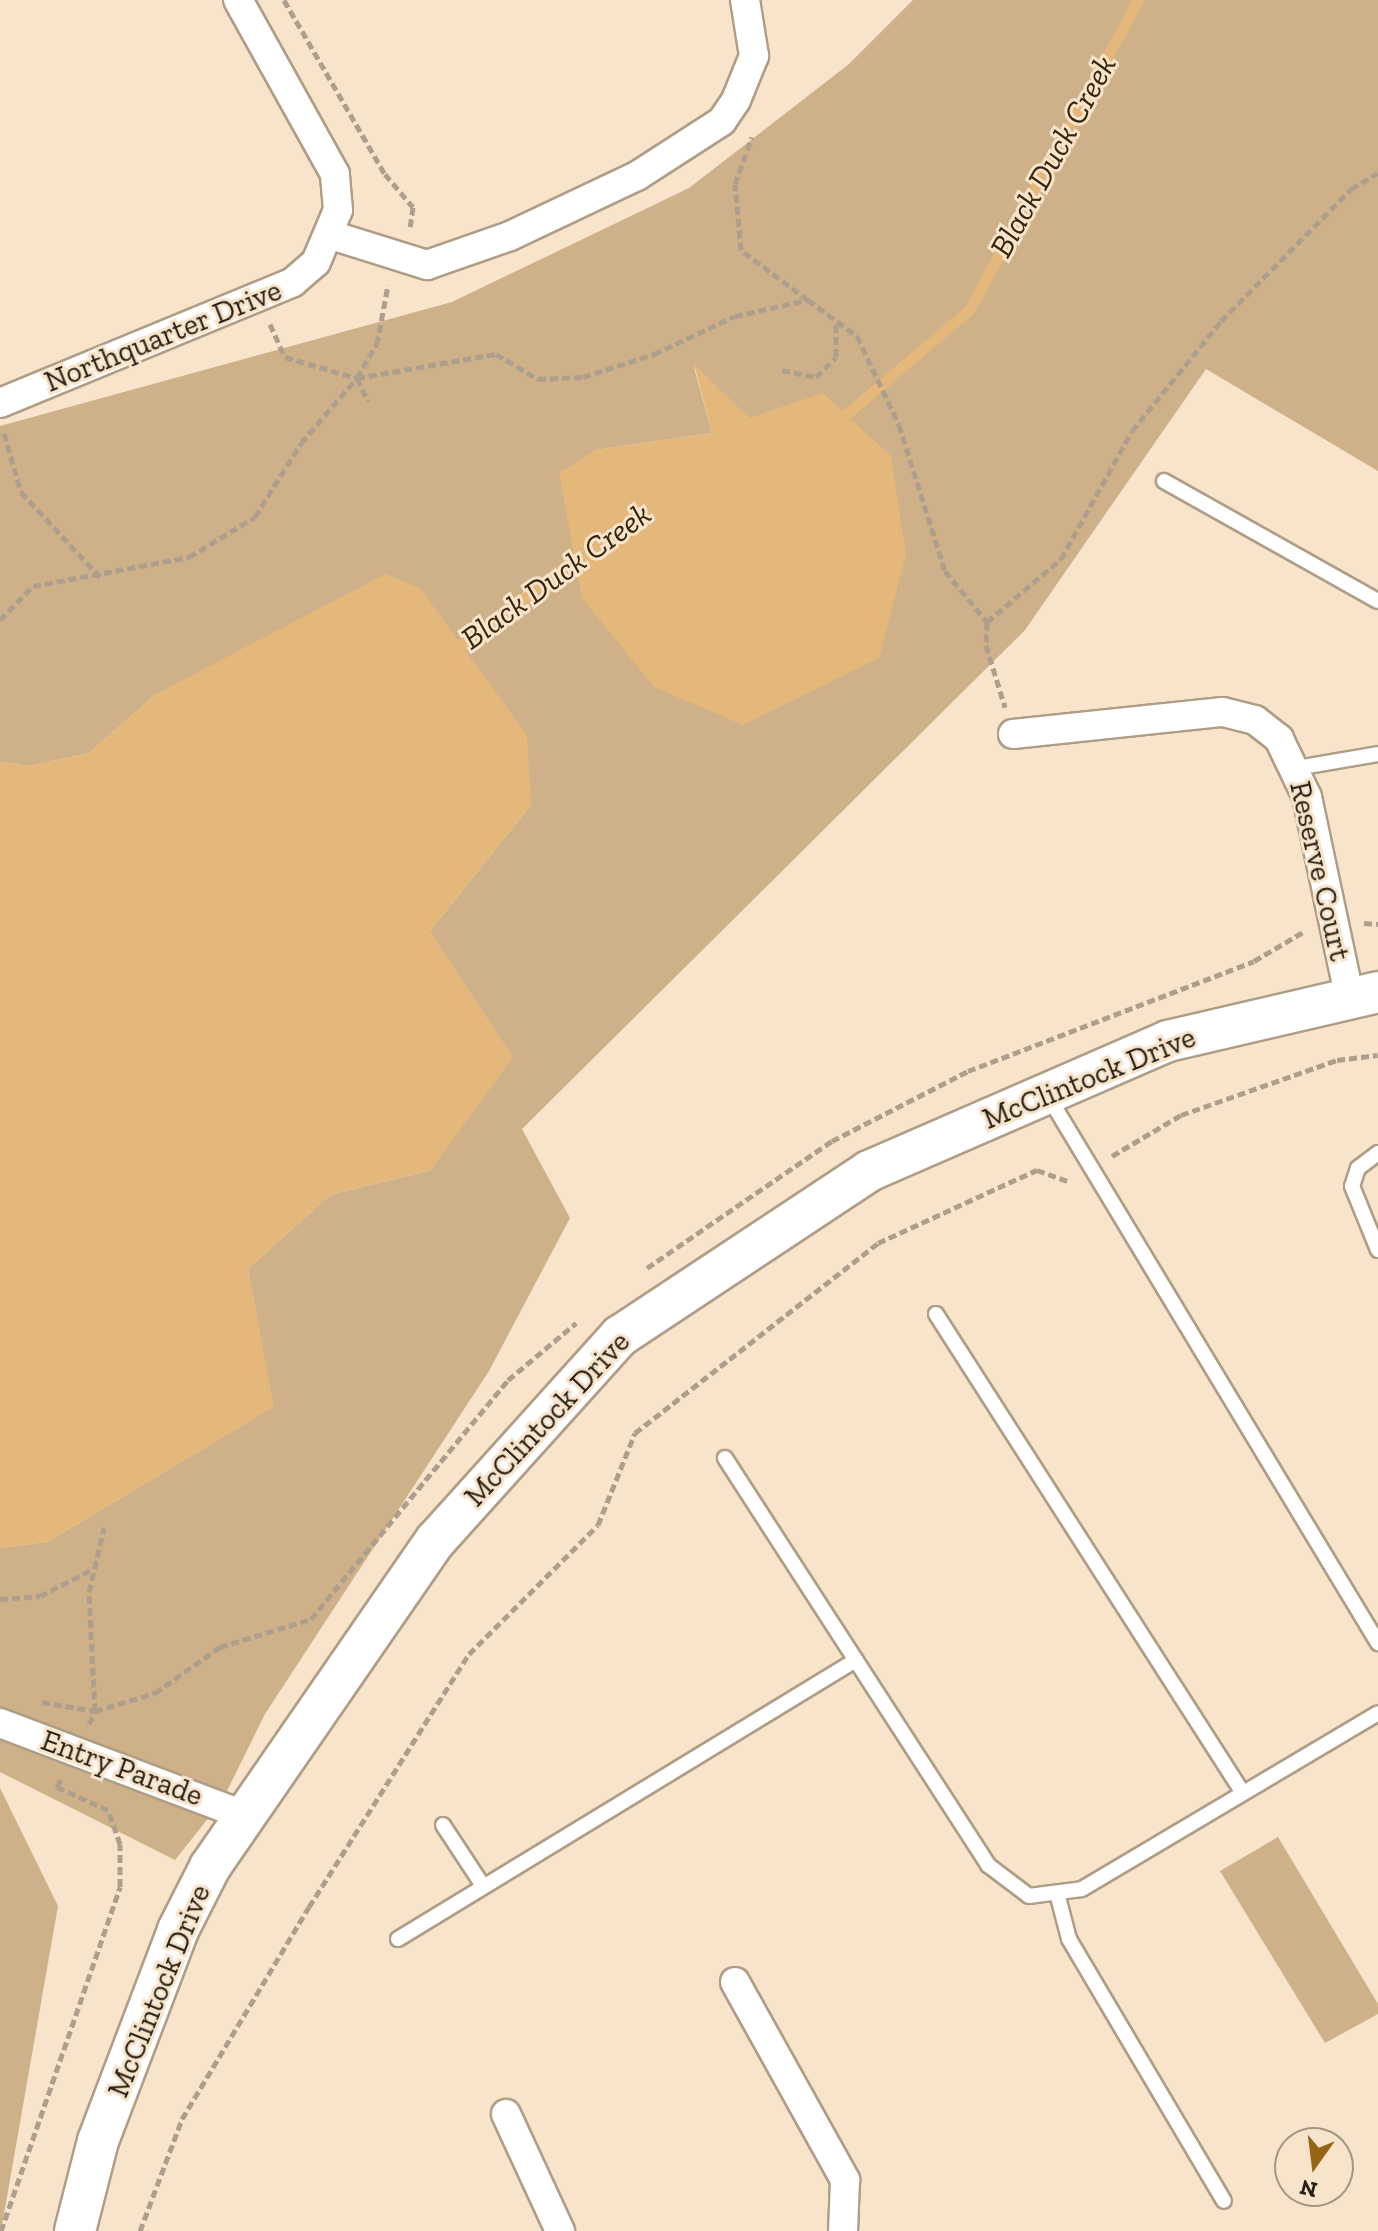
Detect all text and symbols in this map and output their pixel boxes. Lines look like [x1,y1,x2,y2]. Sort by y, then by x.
water label: Black Duck Creek [982,48,1124,264]
street label: Northquarter Drive [39,272,287,400]
water label: Black Duck Creek [454,494,658,658]
street label: Reserve Court [1282,778,1358,964]
street label: McClintock Drive [977,1019,1201,1137]
street label: McClintock Drive [457,1324,637,1514]
street label: Entry Parade [36,1722,208,1814]
street label: McClintock Drive [100,1879,218,2103]
north arrow [1274,2127,1354,2207]
text: N [1297,2174,1320,2204]

